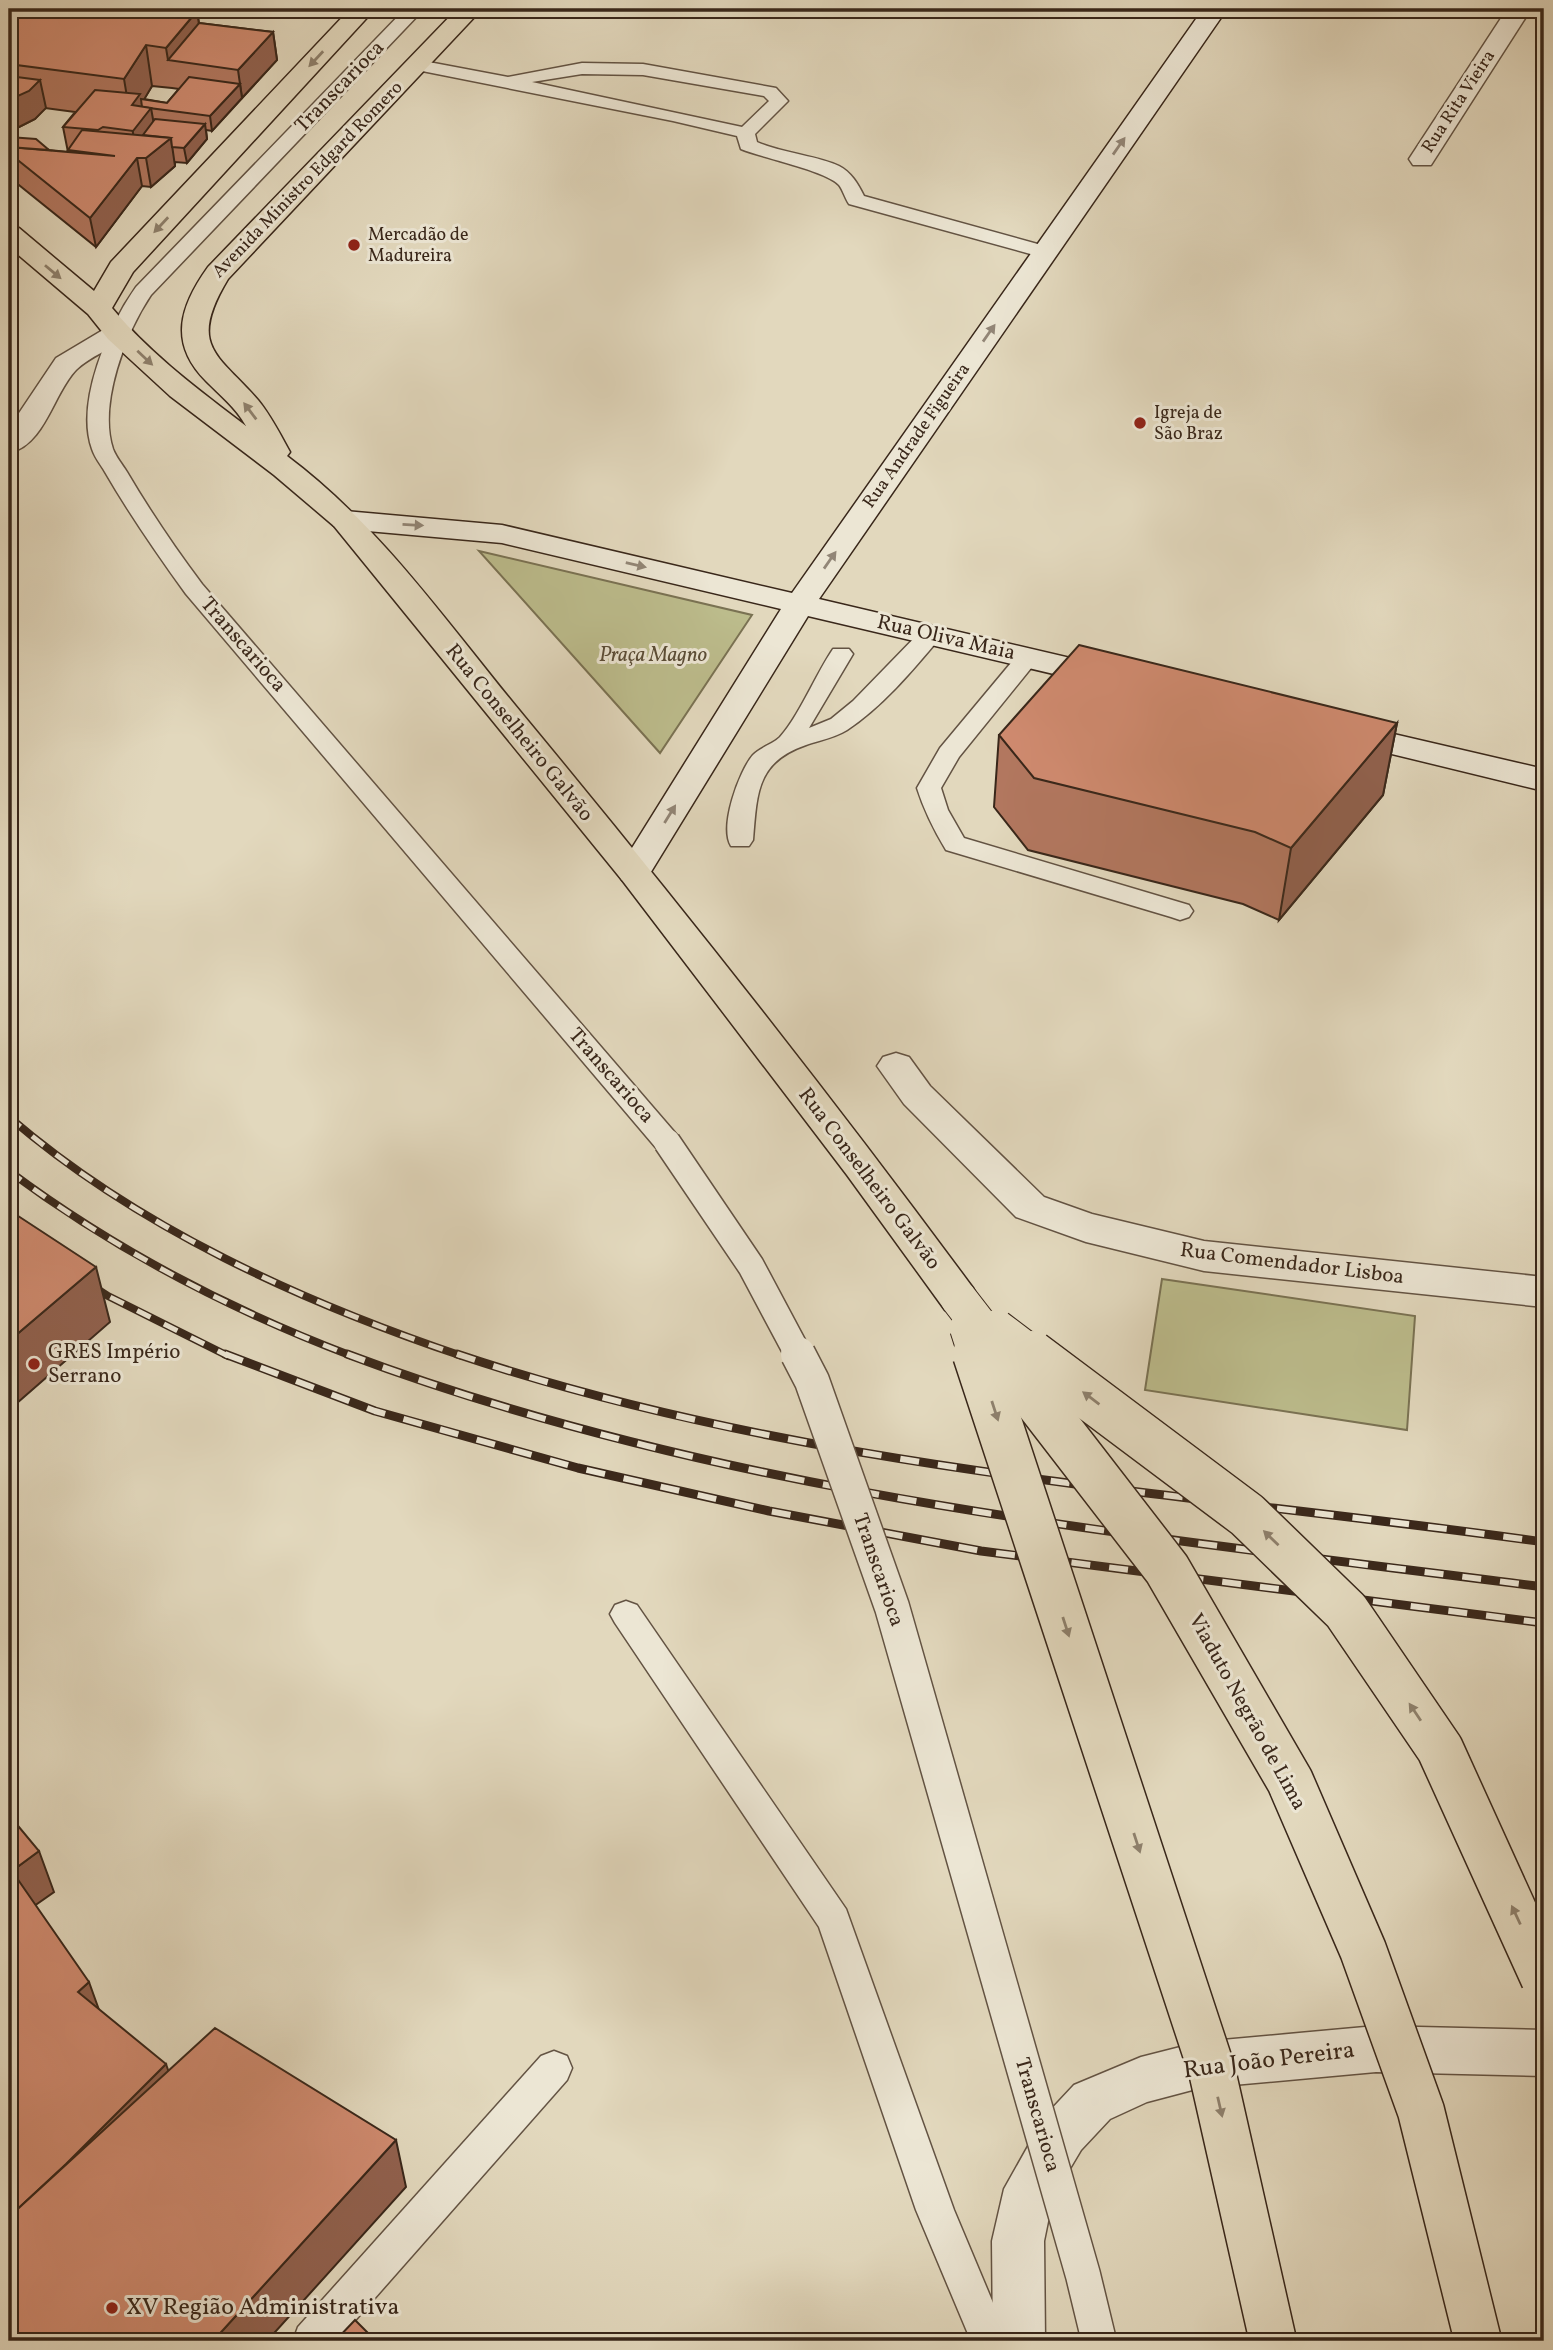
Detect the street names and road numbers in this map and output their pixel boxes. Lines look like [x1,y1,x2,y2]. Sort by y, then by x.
street label: Transcarioca [289,34,391,140]
street label: Rua Rita Vieira [1416,46,1502,158]
street label: Avenida Ministro Edgard Romero [207,76,409,284]
street label: Rua Andrade Figueira [857,358,977,514]
street label: Transcarioca [193,591,293,699]
street label: Rua Oliva Maia [874,608,1018,668]
street label: Rua Conselheiro Galvão [438,638,600,828]
street label: Transcarioca [561,1022,661,1130]
street label: Rua Conselheiro Galvão [791,1082,947,1276]
street label: Rua Comendador Lisboa [1178,1236,1406,1292]
street label: Transcarioca [845,1509,911,1631]
street label: Viaduto Negrão de Lima [1181,1609,1313,1815]
street label: Rua João Pereira [1181,2034,1357,2088]
street label: Transcarioca [1007,2054,1067,2176]

